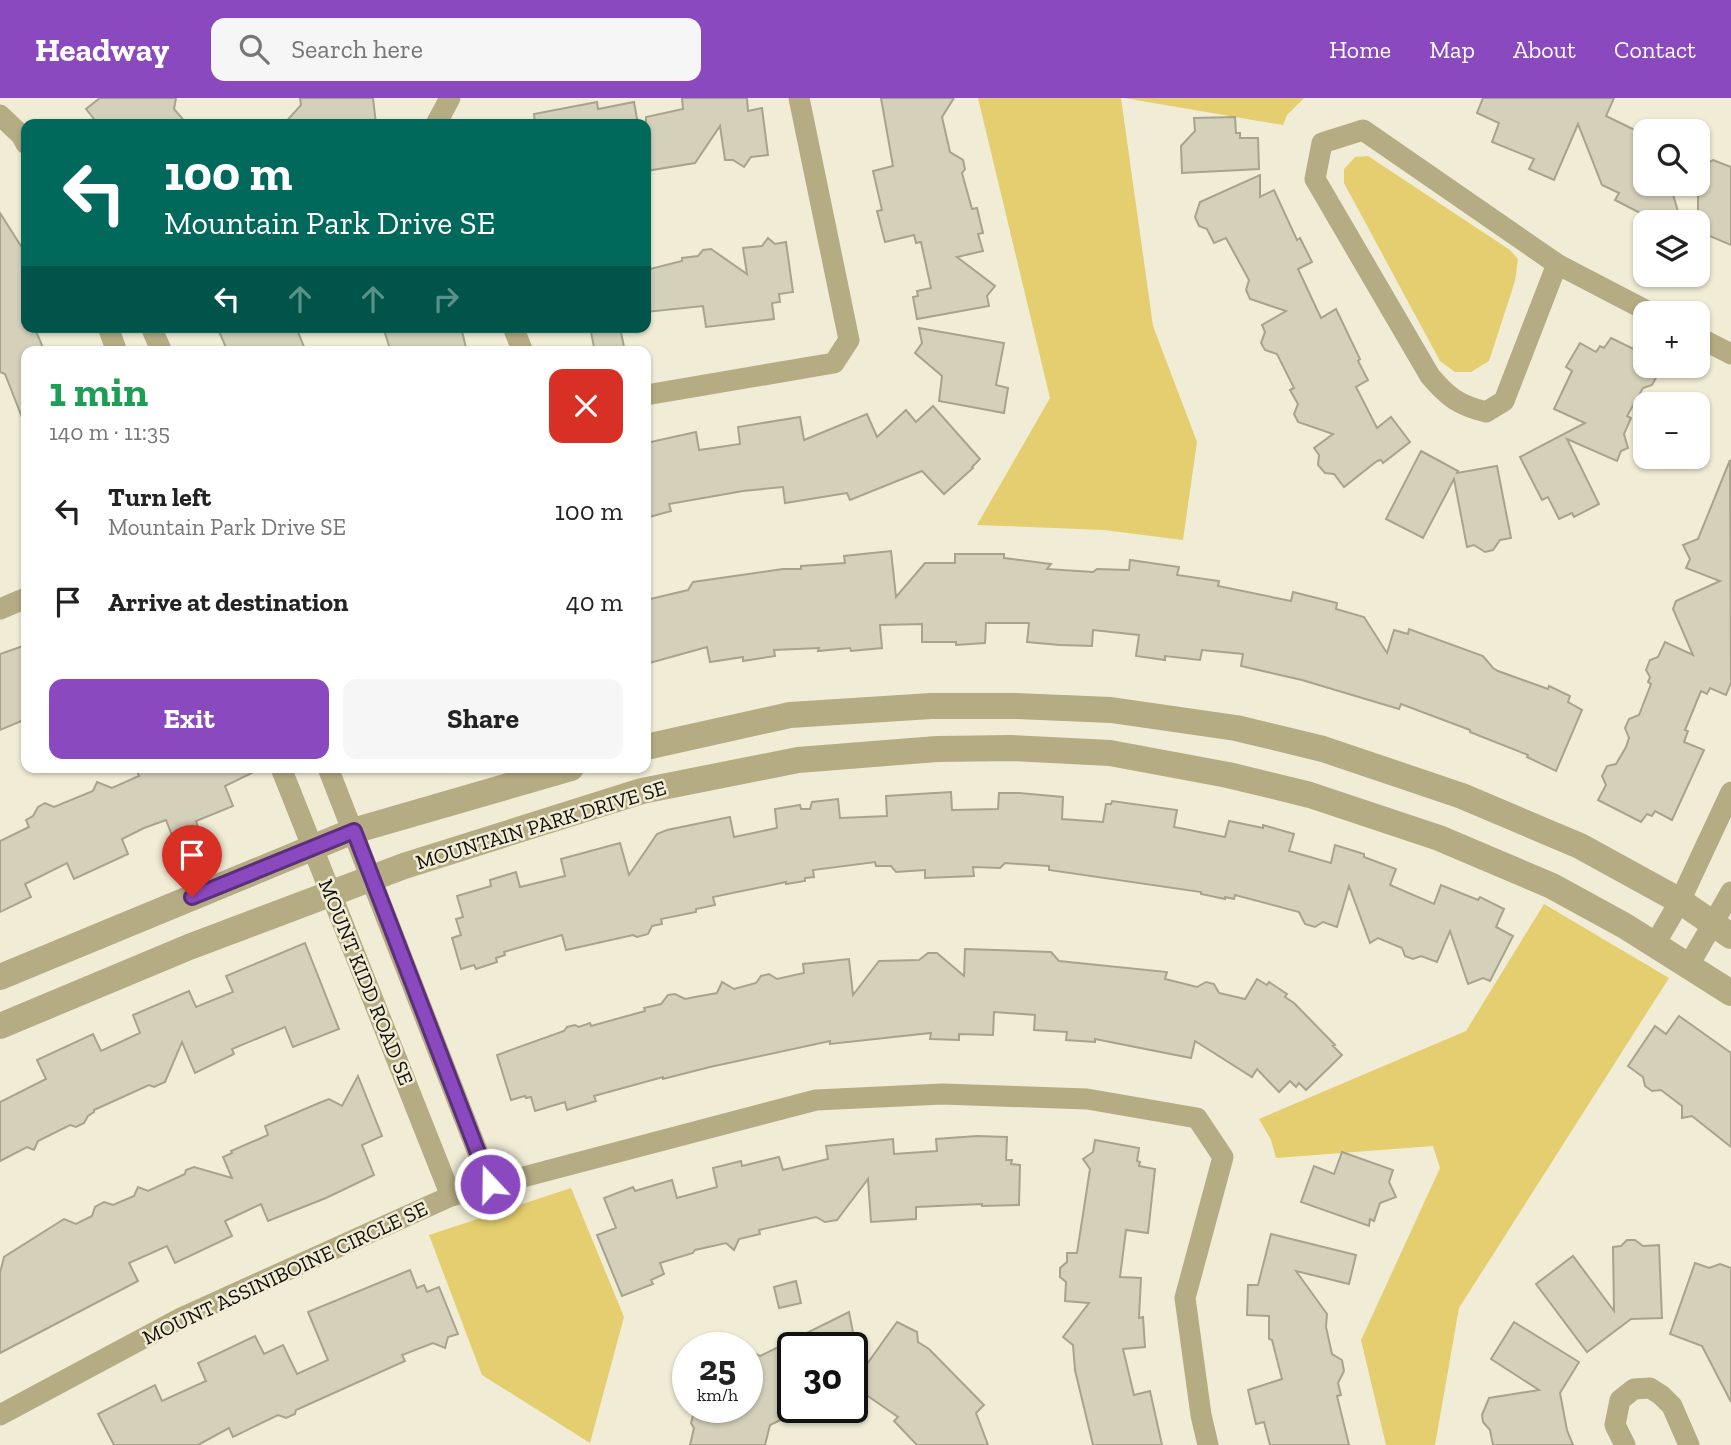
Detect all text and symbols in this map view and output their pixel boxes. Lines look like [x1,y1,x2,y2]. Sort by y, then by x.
search box [211,18,701,81]
text: Headway [35,30,169,69]
icon: search [235,30,273,68]
text: Search here [291,33,423,65]
text: Home [1329,35,1391,64]
text: Map [1429,35,1475,64]
text: About [1513,35,1576,64]
text: Contact [1614,35,1696,64]
map controls [1633,119,1710,469]
button: search [1633,119,1710,196]
text: 100 m [164,144,292,203]
icon: left [49,147,140,238]
text: Mountain Park Drive SE [164,204,495,242]
button: layers [1633,210,1710,287]
icon: left [208,280,246,318]
icon: ahead [281,280,319,318]
icon: ahead [354,280,392,318]
icon: right [427,280,465,318]
button: + [1633,301,1710,378]
text: 1 min [49,366,148,417]
button: close [549,369,623,443]
button: − [1633,392,1710,469]
text: 140 m · 11:35 [49,418,170,446]
text: Turn left [108,481,211,513]
icon: left [49,492,87,530]
text: 100 m [555,495,623,527]
text: Mountain Park Drive SE [108,513,346,541]
icon: arrive [49,583,87,621]
text: Arrive at destination [108,586,348,618]
text: 40 m [566,586,623,618]
button: Exit [49,679,329,759]
button: Share [343,679,623,759]
street label: MOUNTAIN PARK DRIVE SE [413,774,669,875]
pin [162,825,222,897]
icon: arrive [173,836,211,874]
street label: MOUNT KIDD ROAD SE [314,875,419,1088]
position arrow [453,1147,527,1221]
street label: MOUNT ASSINIBOINE CIRCLE SE [138,1195,431,1350]
speed limit sign: 30 [777,1332,868,1423]
text: 25 [699,1347,736,1389]
text: km/h [697,1384,738,1406]

